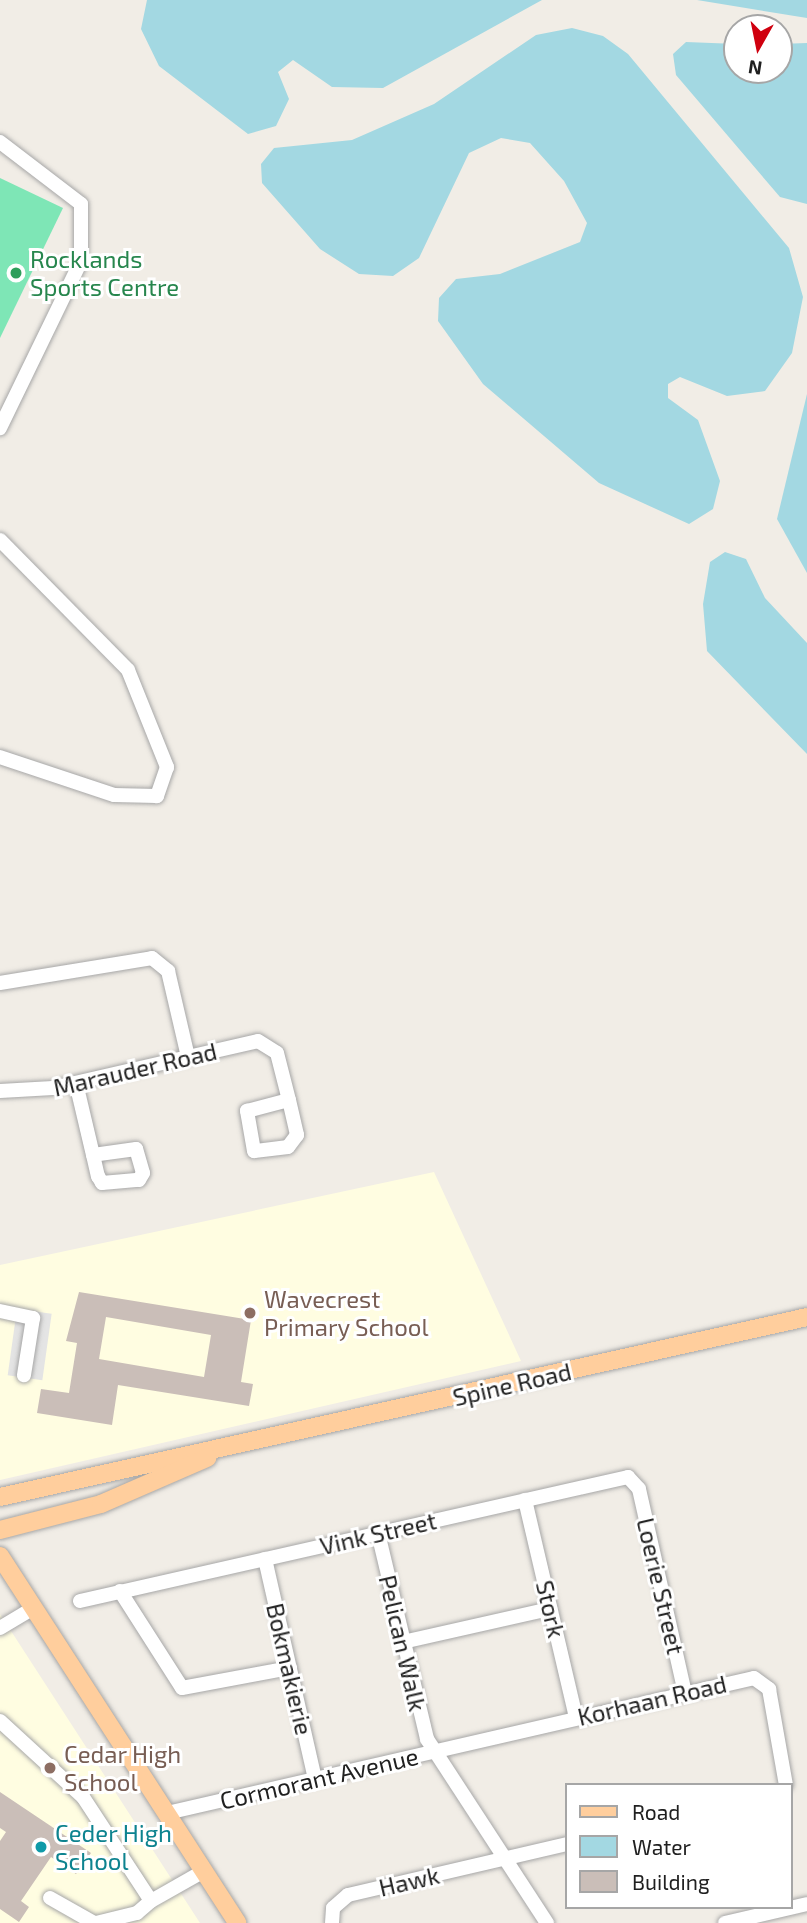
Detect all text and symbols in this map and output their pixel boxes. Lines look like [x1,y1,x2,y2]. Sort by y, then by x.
north arrow [723,14,793,84]
text: N [746,56,764,81]
place label: Rocklands Sports Centre [30,245,179,301]
marker: Rocklands Sports Centre [8,265,24,281]
street label: Marauder Road [50,1036,220,1102]
place label: Wavecrest Primary School [264,1285,429,1341]
marker: Wavecrest Primary School [242,1305,258,1321]
street label: Spine Road [450,1356,574,1412]
street label: Vink Street [317,1506,439,1560]
street label: Loerie Street [631,1515,691,1657]
street label: Pelican Walk [373,1572,433,1714]
street label: Stork [530,1578,572,1640]
street label: Bokmakierie [261,1600,319,1738]
street label: Korhaan Road [575,1669,729,1731]
place label: Cedar High School [64,1740,182,1796]
street label: Cormorant Avenue [217,1741,421,1815]
marker: Cedar High School [42,1760,58,1776]
legend [566,1783,793,1909]
text: Road [632,1799,680,1824]
place label: Ceder High School [55,1819,173,1875]
text: Water [632,1834,691,1859]
marker: Ceder High School [33,1839,49,1855]
street label: Hawk [376,1860,442,1902]
text: Building [632,1869,710,1894]

